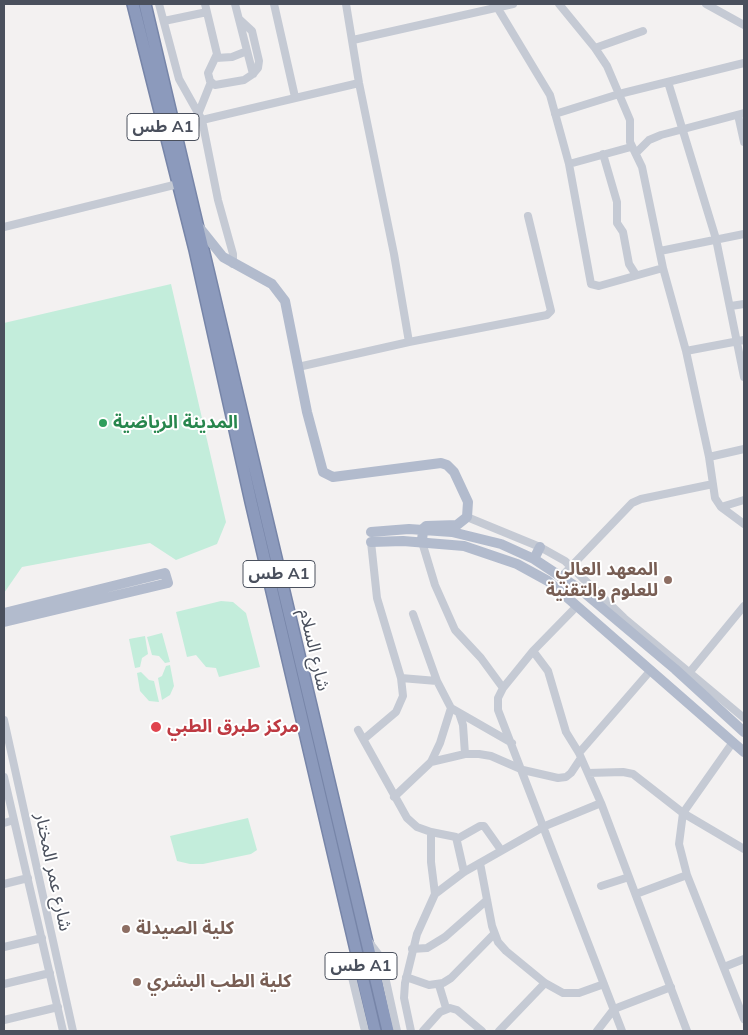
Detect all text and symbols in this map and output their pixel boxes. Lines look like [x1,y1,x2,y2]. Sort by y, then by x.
road number: طس A1 [127,114,199,140]
place label: المدينة الرياضية [113,412,238,434]
marker: المدينة الرياضية [97,417,109,429]
place label: المعهد العالي للعلوم والتقنية [546,559,658,602]
road number: طس A1 [243,560,315,588]
marker: المعهد العالي للعلوم والتقنية [662,574,674,586]
street label: شارع السلام [294,607,334,693]
place label: مركز طبرق الطبي [167,716,299,738]
marker: مركز طبرق الطبي [149,720,163,734]
street label: شارع عمر المختار [30,811,76,933]
place label: كلية الصيدلة [136,918,234,940]
marker: كلية الصيدلة [120,923,132,935]
road number: طس A1 [325,952,397,979]
place label: كلية الطب البشري [147,971,292,993]
marker: كلية الطب البشري [131,976,143,988]

